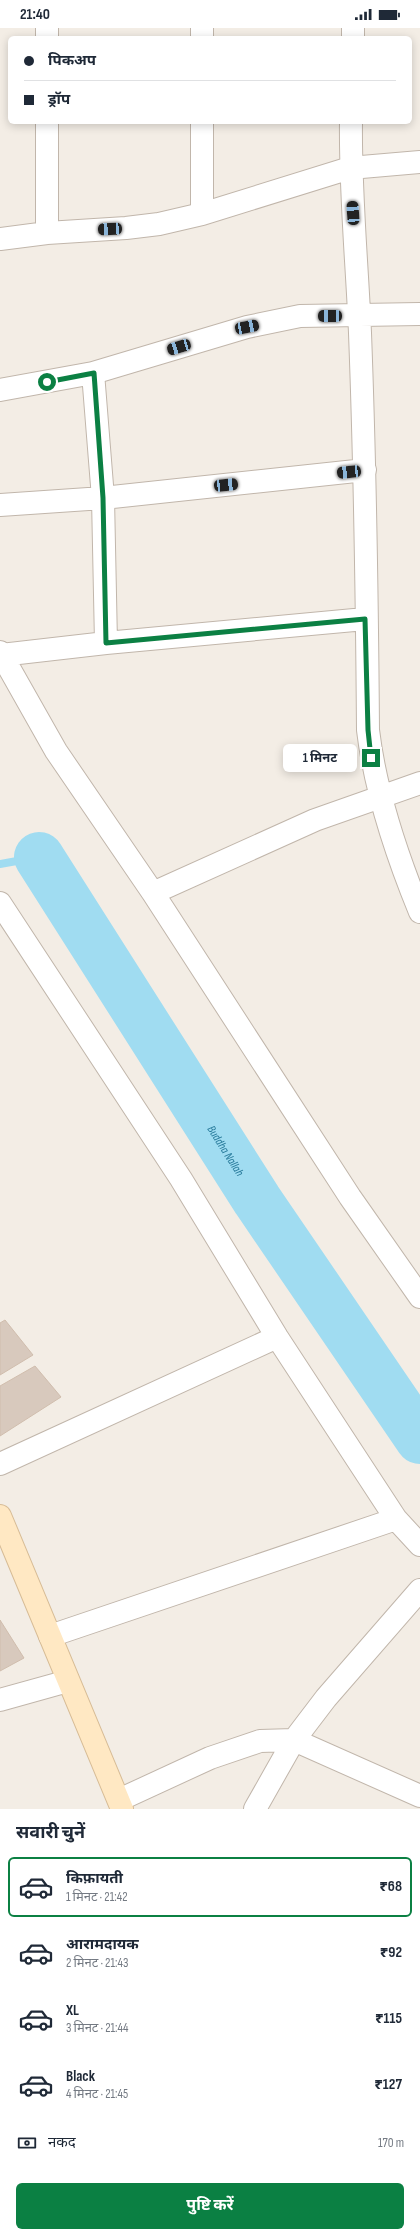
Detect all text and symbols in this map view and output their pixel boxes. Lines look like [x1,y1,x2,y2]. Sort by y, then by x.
text: 21:40 [20,5,50,24]
text: पिकअप [48,51,96,70]
text: ड्रॉप [48,90,70,109]
car [346,201,360,225]
car [98,222,122,236]
car [318,310,342,322]
car [234,319,260,335]
car [166,338,192,356]
route start [38,373,56,391]
car [336,465,362,479]
car [213,478,239,492]
callout: 1 मिनट [283,744,357,772]
route end [362,749,380,767]
text: 1 मिनट [303,750,337,766]
water label: Buddha Nallah [204,1123,247,1179]
text: सवारी चुनें [16,1822,85,1843]
icon: car [18,1869,54,1905]
text: किफ़ायती [66,1869,123,1888]
text: ₹68 [379,1877,402,1896]
text: 1 मिनट · 21:42 [66,1889,128,1905]
icon: car [18,1935,54,1971]
text: आरामदायक [66,1935,139,1954]
text: ₹92 [380,1943,402,1962]
text: 2 मिनट · 21:43 [66,1955,128,1971]
icon: car [18,2001,54,2037]
text: XL [66,2001,79,2020]
text: ₹115 [375,2009,402,2028]
text: 3 मिनट · 21:44 [66,2020,128,2036]
icon: car [18,2067,54,2103]
text: Black [66,2067,95,2086]
text: ₹127 [374,2075,402,2094]
text: 4 मिनट · 21:45 [66,2086,128,2102]
icon: cash [16,2132,38,2154]
text: नकद [48,2133,76,2152]
text: 170 m [378,2135,404,2151]
button: पुष्टि करें [16,2183,404,2229]

